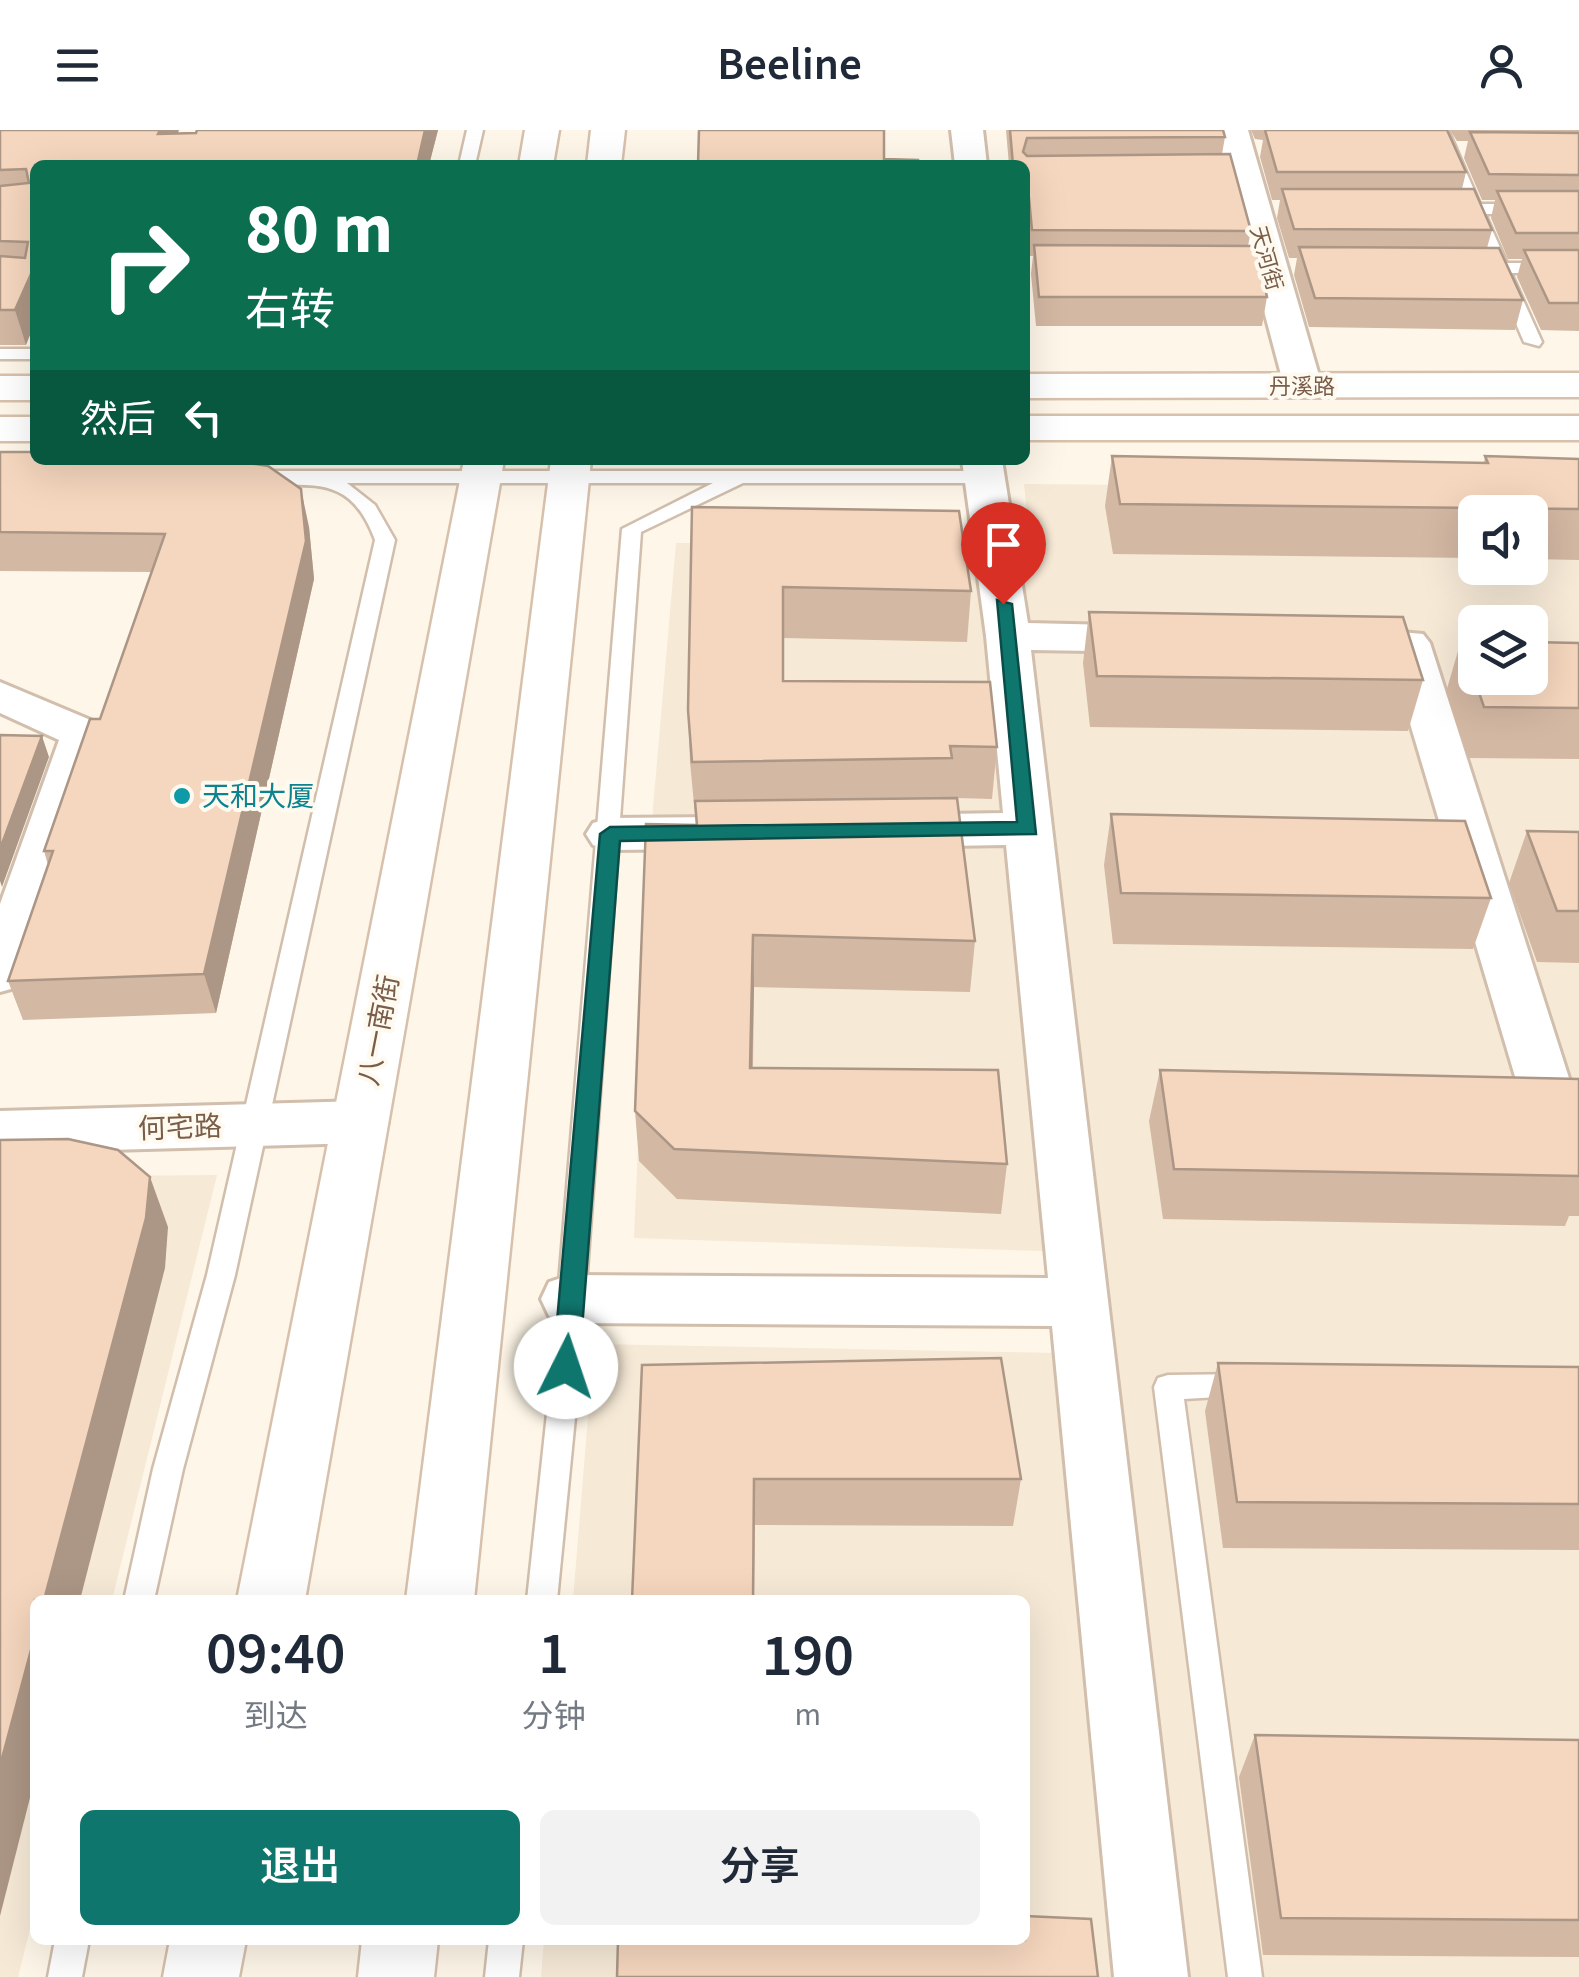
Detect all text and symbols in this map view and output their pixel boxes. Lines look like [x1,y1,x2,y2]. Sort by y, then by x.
text: Beeline [717,33,862,97]
icon: menu [50,38,105,93]
icon: person [1474,38,1529,93]
text: 80 m [245,180,393,280]
icon: right [80,200,210,330]
street label: 天河街 [1242,222,1291,294]
text: 右转 [245,279,335,343]
street label: 丹溪路 [1269,371,1335,403]
icon: left [176,390,231,445]
text: 然后 [80,393,156,447]
map controls [1458,495,1548,695]
button: sound [1458,495,1548,585]
pin [961,502,1046,605]
icon: arrive [976,517,1031,572]
button: layers [1458,605,1548,695]
place label: 天和大厦 [202,777,314,817]
marker: 天和大厦 [171,785,193,807]
street label: 八一南街 [349,971,409,1089]
street label: 何宅路 [137,1107,223,1149]
position arrow [514,1315,618,1419]
text: 09:40 [206,1612,346,1697]
text: 1 [538,1612,569,1697]
text: 190 [762,1614,854,1699]
text: m [795,1692,821,1738]
text: 到达 [244,1694,308,1740]
text: 分钟 [522,1694,586,1740]
button: 退出 [80,1810,520,1925]
button: 分享 [540,1810,980,1925]

